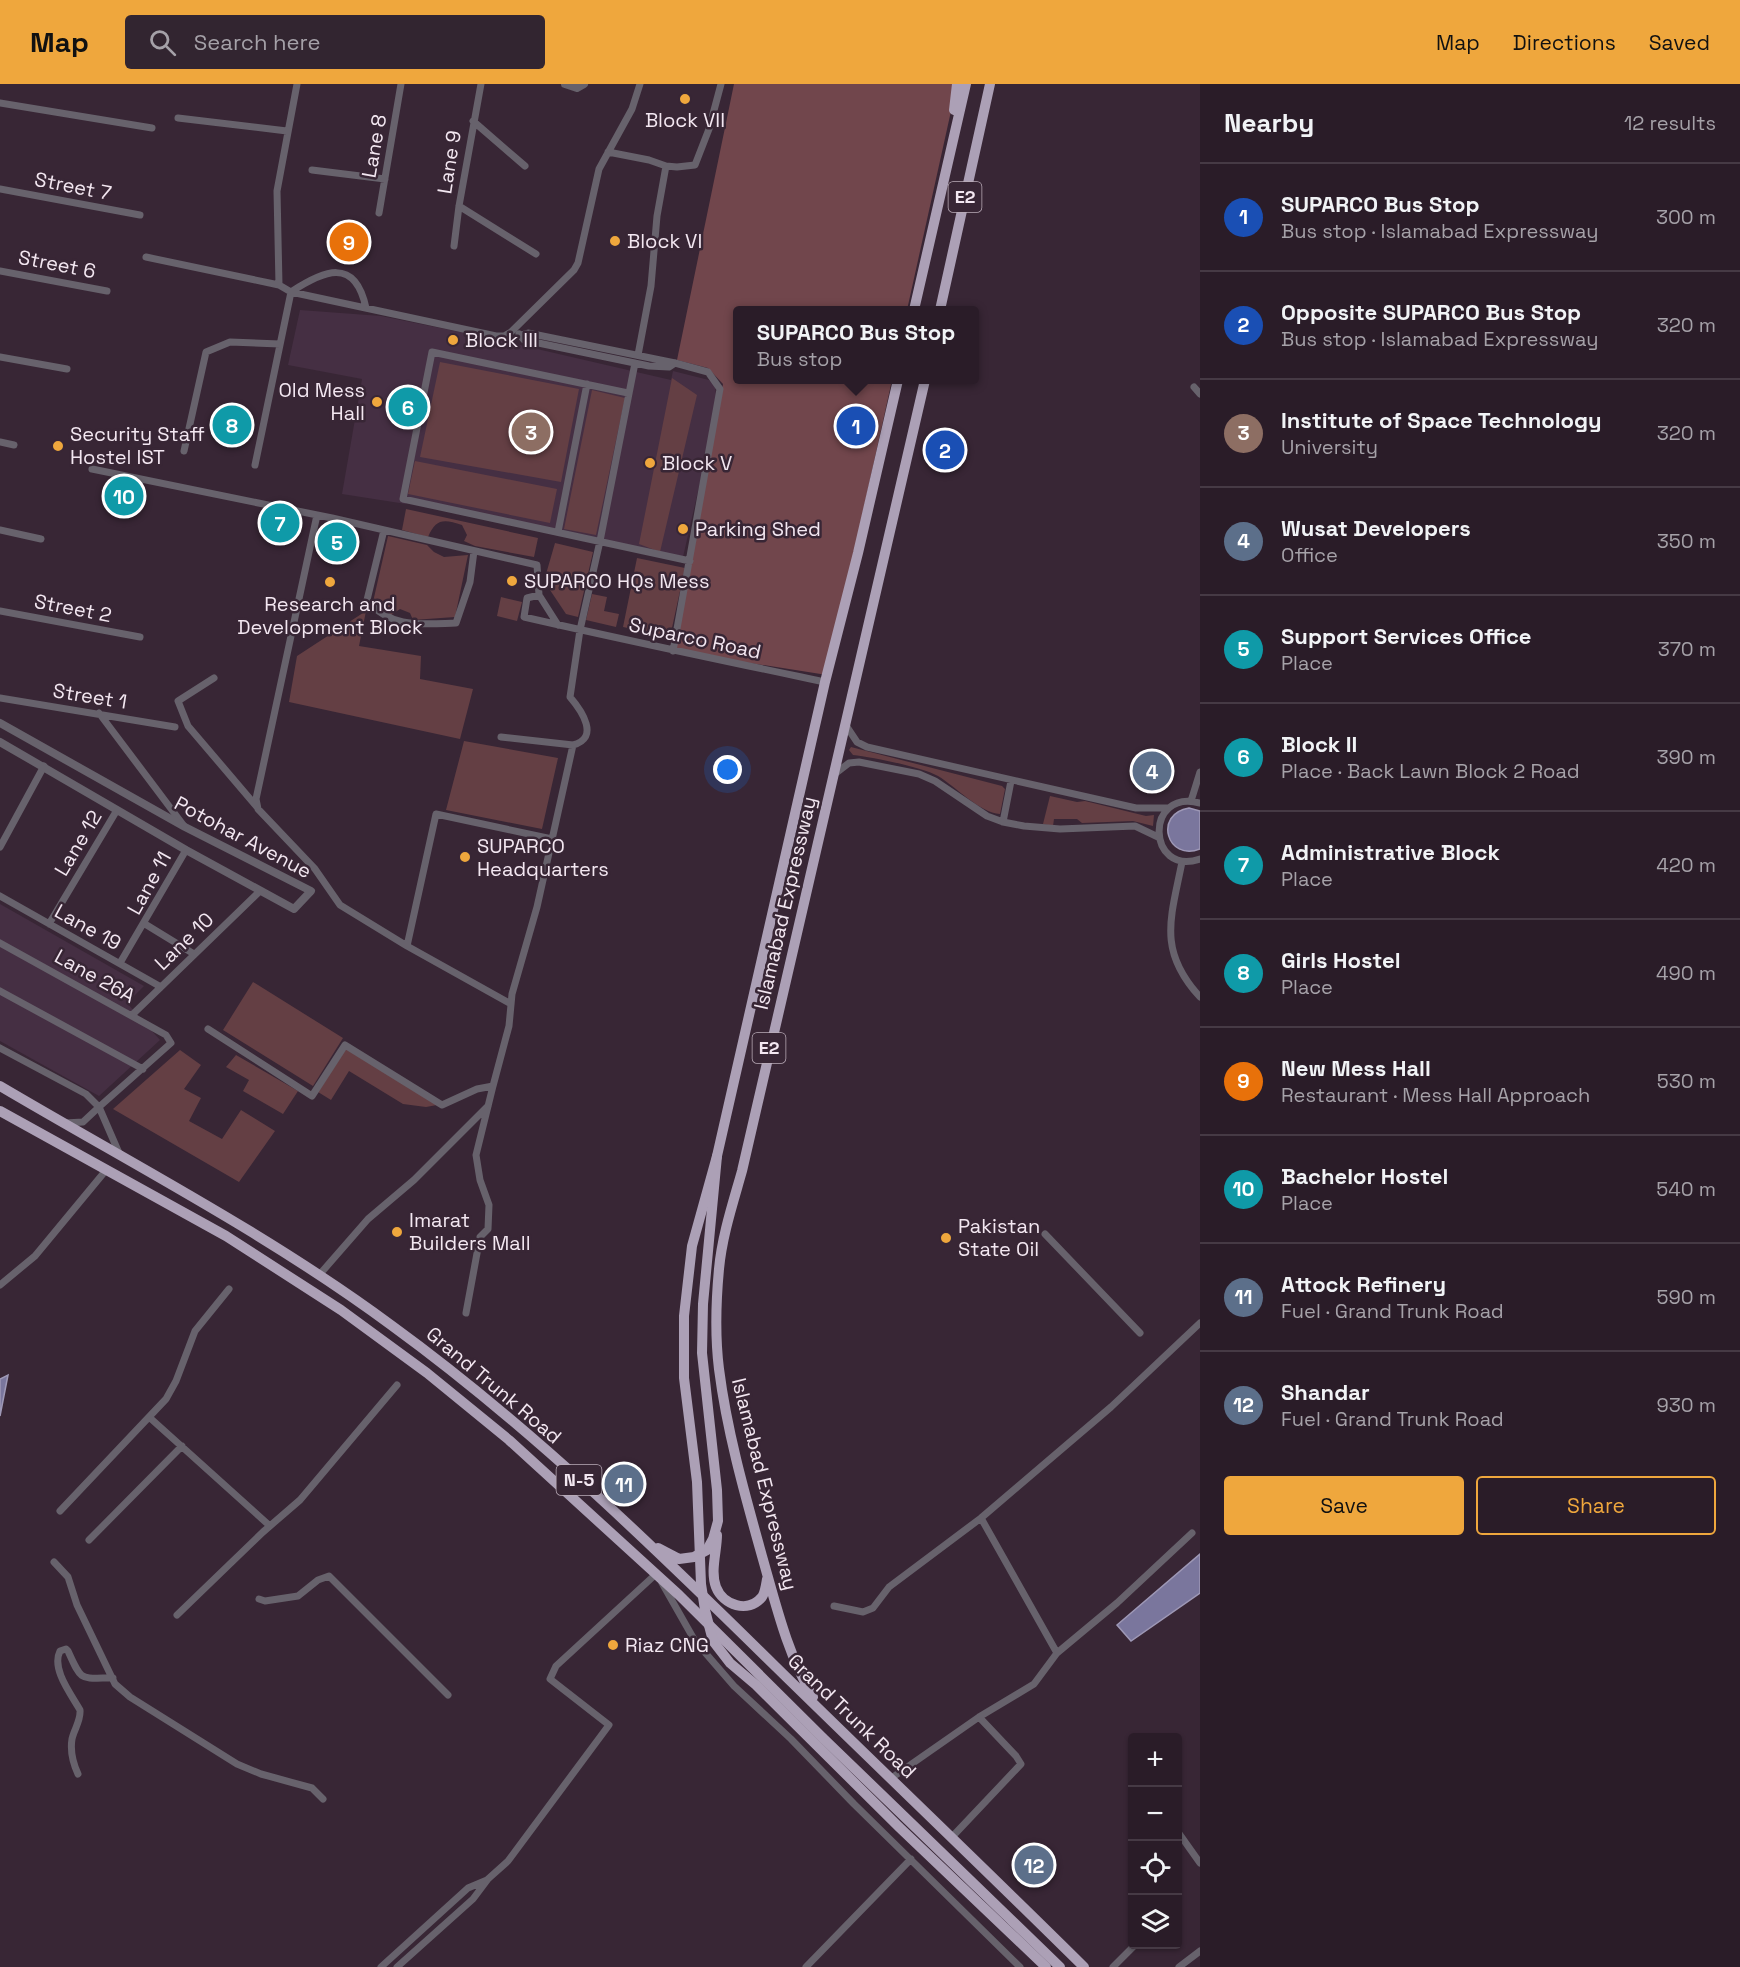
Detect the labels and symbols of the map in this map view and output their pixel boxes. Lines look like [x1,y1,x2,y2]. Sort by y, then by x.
marker: Block VII [678,92,692,106]
place label: Block VII [645,107,725,133]
street label: Lane 8 [356,112,392,180]
street label: Lane 9 [431,128,467,196]
street label: Street 7 [32,166,114,206]
road number: E2 [948,182,982,212]
pin: 9 [330,220,368,264]
place label: Block VI [627,228,702,254]
marker: Block VI [608,234,622,248]
street label: Street 6 [16,244,98,284]
place label: Block III [465,327,538,353]
marker: Block III [446,333,460,347]
place label: Old Mess Hall [278,377,365,426]
pin: 6 [388,384,428,430]
marker: Old Mess Hall [370,395,384,409]
pin: 8 [212,402,252,448]
pin: 1 [836,404,876,448]
pin: 3 [512,410,550,454]
place label: Security Staff Hostel IST [70,421,205,470]
pin: 2 [926,428,964,472]
marker: Security Staff Hostel IST [51,439,65,453]
place label: Block V [662,450,732,476]
marker: Block V [643,456,657,470]
pin: 10 [104,474,144,518]
pin: 7 [260,500,300,546]
place label: Parking Shed [695,516,821,542]
pin: 5 [318,520,356,564]
marker: Parking Shed [676,522,690,536]
place label: SUPARCO HQs Mess [524,568,709,594]
marker: SUPARCO HQs Mess [505,574,519,588]
marker: Research and Development Block [323,575,337,589]
street label: Street 2 [32,588,114,628]
place label: Research and Development Block [237,591,423,640]
street label: Suparco Road [626,611,764,665]
street label: Street 1 [51,677,129,715]
pin: 4 [1132,748,1172,794]
your location [713,755,742,784]
street label: Potohar Avenue [170,790,316,884]
street label: Islamabad Expressway [748,794,822,1012]
street label: Lane 12 [48,805,108,881]
place label: SUPARCO Headquarters [477,833,609,882]
street label: Lane 11 [121,847,177,919]
marker: SUPARCO Headquarters [458,850,472,864]
street label: Lane 19 [50,898,126,956]
street label: Lane 10 [149,906,219,976]
street label: Lane 26A [50,943,140,1009]
road number: E2 [752,1033,786,1063]
place label: Imarat Builders Mall [409,1207,531,1256]
place label: Pakistan State Oil [958,1213,1040,1262]
marker: Imarat Builders Mall [390,1225,404,1239]
marker: Pakistan State Oil [939,1231,953,1245]
street label: Grand Trunk Road [421,1321,567,1449]
street label: Islamabad Expressway [726,1375,804,1593]
pin: 11 [604,1462,644,1506]
road number: N-5 [556,1465,602,1495]
place label: Riaz CNG [625,1632,709,1658]
marker: Riaz CNG [606,1638,620,1652]
street label: Grand Trunk Road [782,1648,922,1784]
pin: 12 [1014,1842,1054,1888]

